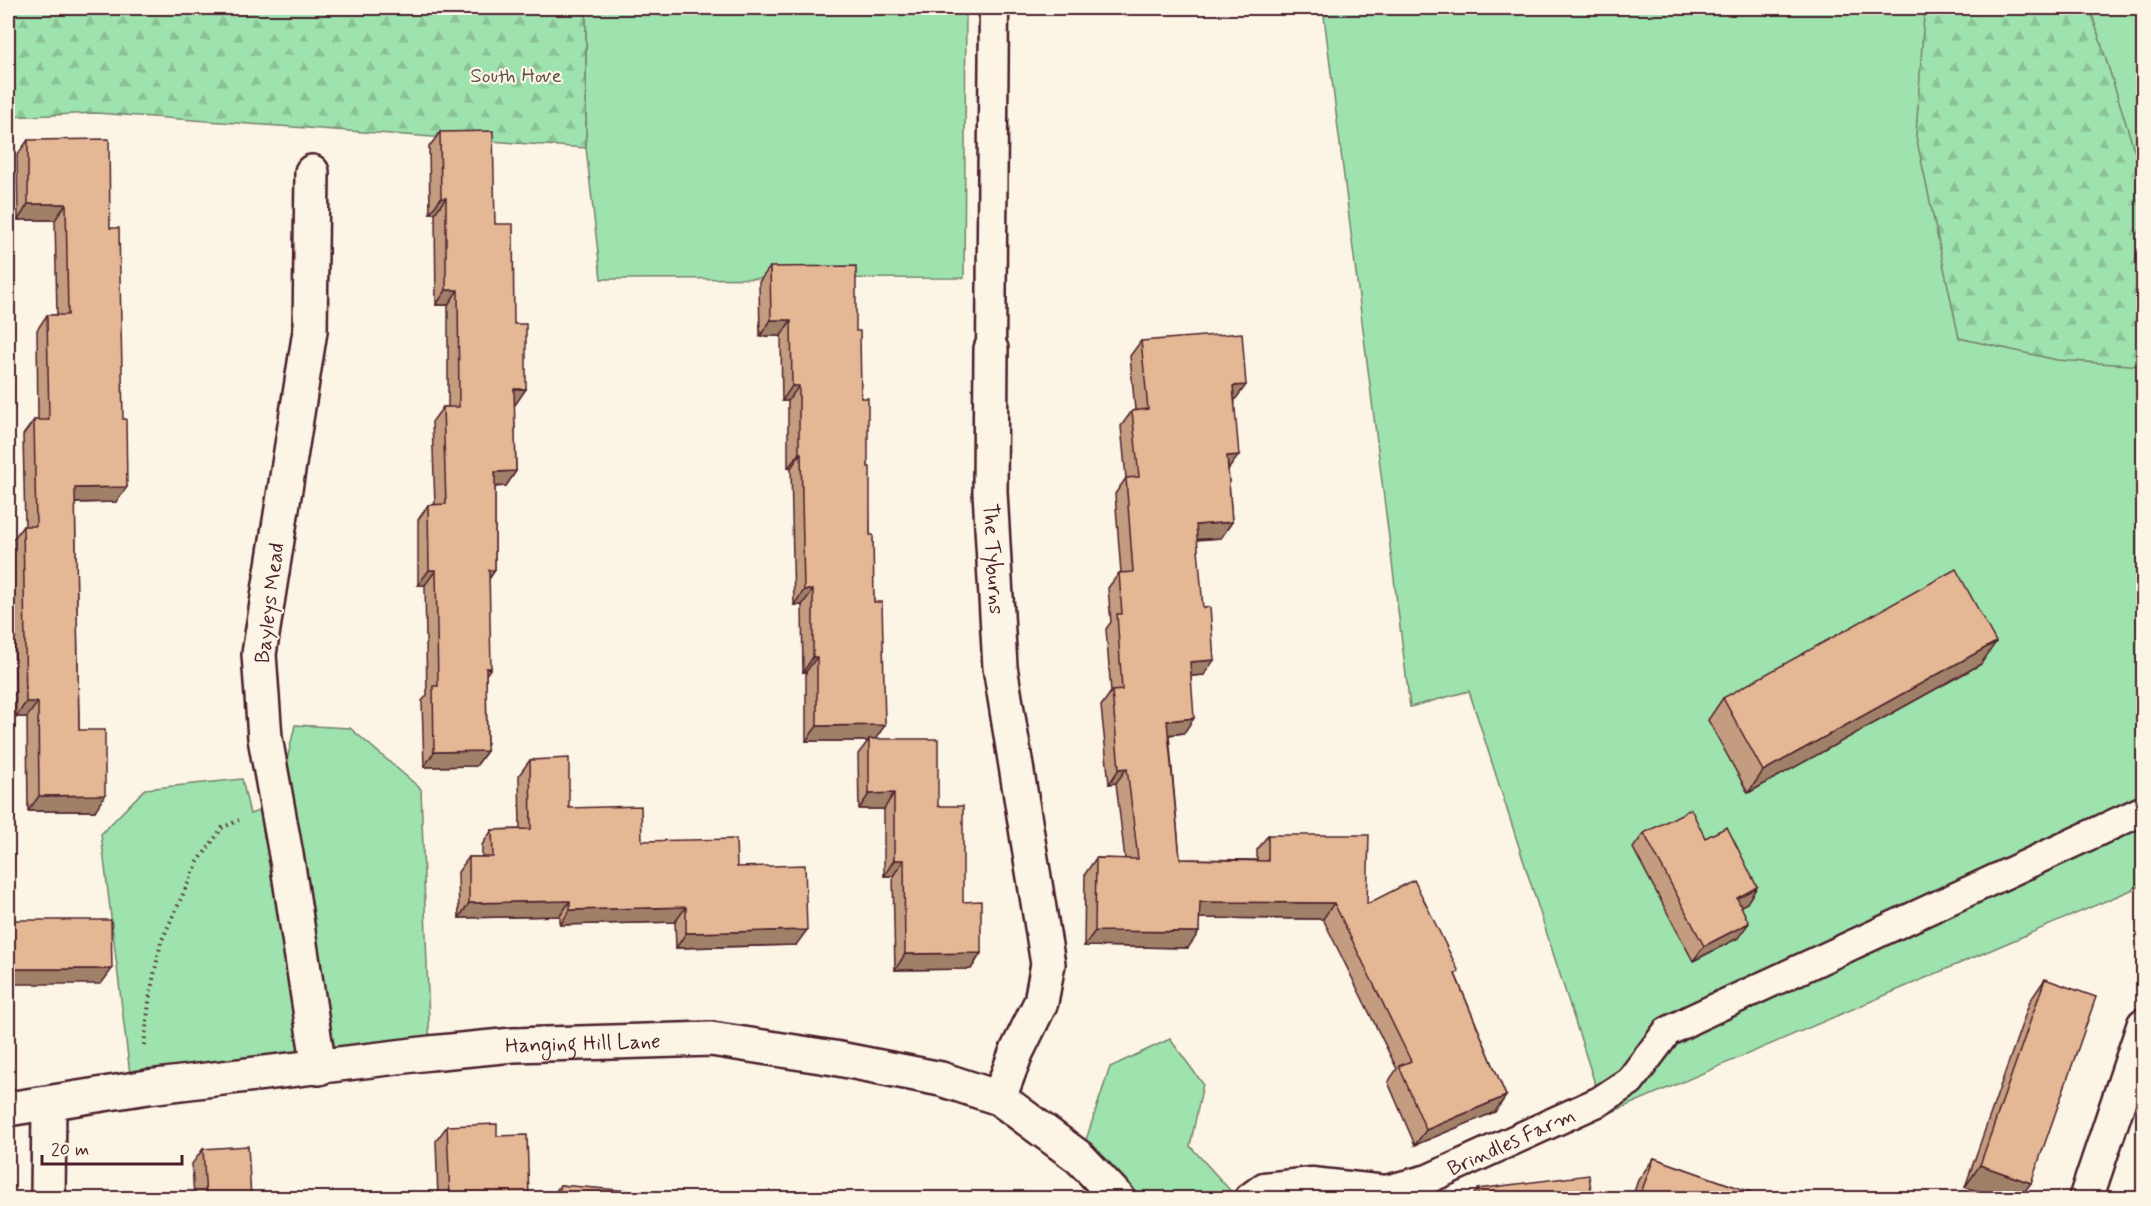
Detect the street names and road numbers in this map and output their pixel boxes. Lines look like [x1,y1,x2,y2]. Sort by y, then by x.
street label: The Tyburns [976,503,1010,615]
street label: Bayleys Mead [249,541,291,665]
street label: Hanging Hill Lane [504,1028,661,1061]
street label: Brindles Farm [1443,1101,1580,1183]

